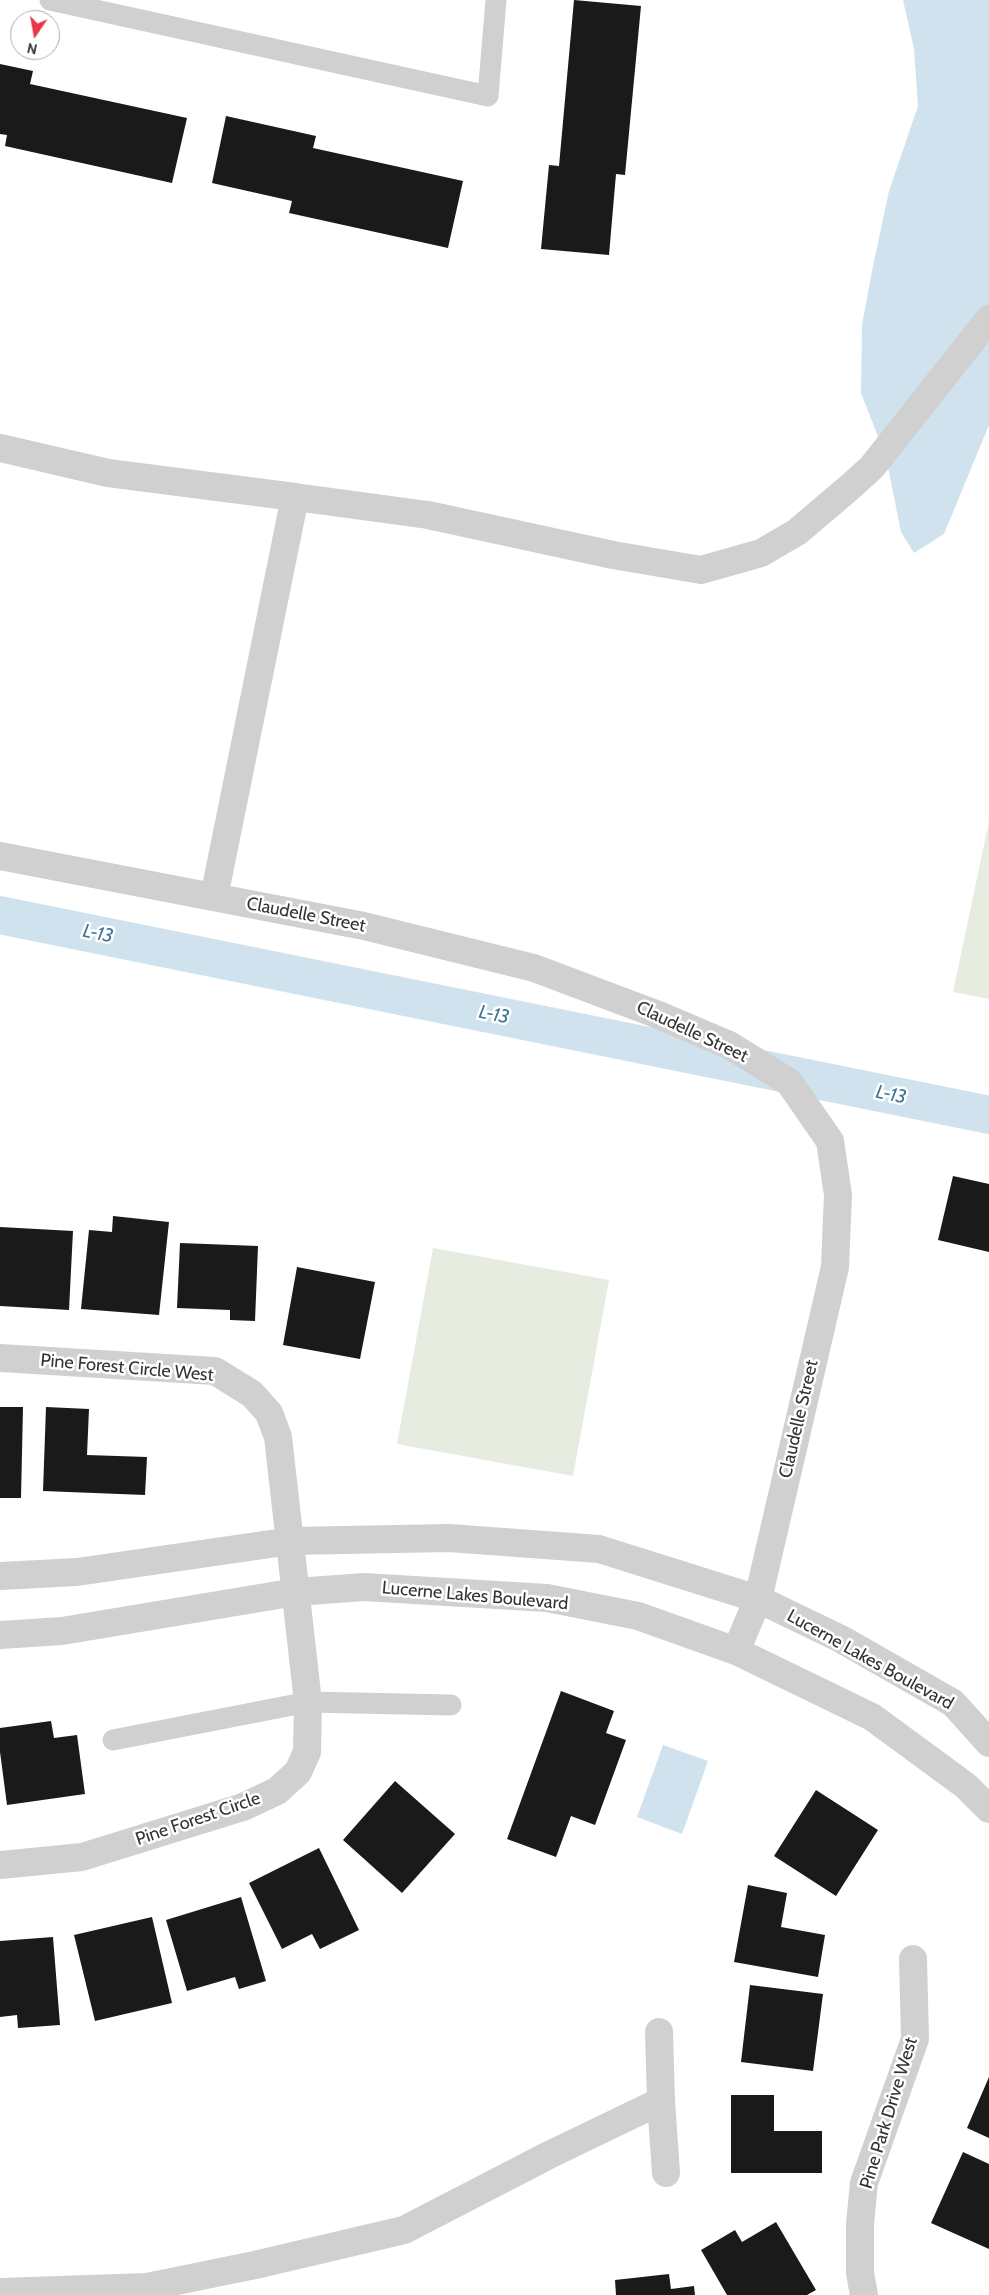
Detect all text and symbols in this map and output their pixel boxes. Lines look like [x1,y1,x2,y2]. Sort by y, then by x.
north arrow [10,10,60,60]
text: N [25,39,39,59]
street label: Claudelle Street [245,893,367,937]
water label: L-13 [81,920,115,948]
street label: Claudelle Street [633,997,751,1067]
water label: L-13 [477,1001,511,1029]
water label: L-13 [874,1081,908,1109]
street label: Pine Forest Circle West [40,1350,214,1386]
street label: Claudelle Street [775,1358,823,1480]
street label: Lucerne Lakes Boulevard [381,1577,569,1615]
street label: Lucerne Lakes Boulevard [783,1605,957,1715]
street label: Pine Forest Circle [133,1788,263,1850]
street label: Pine Park Drive West [856,2035,922,2191]

